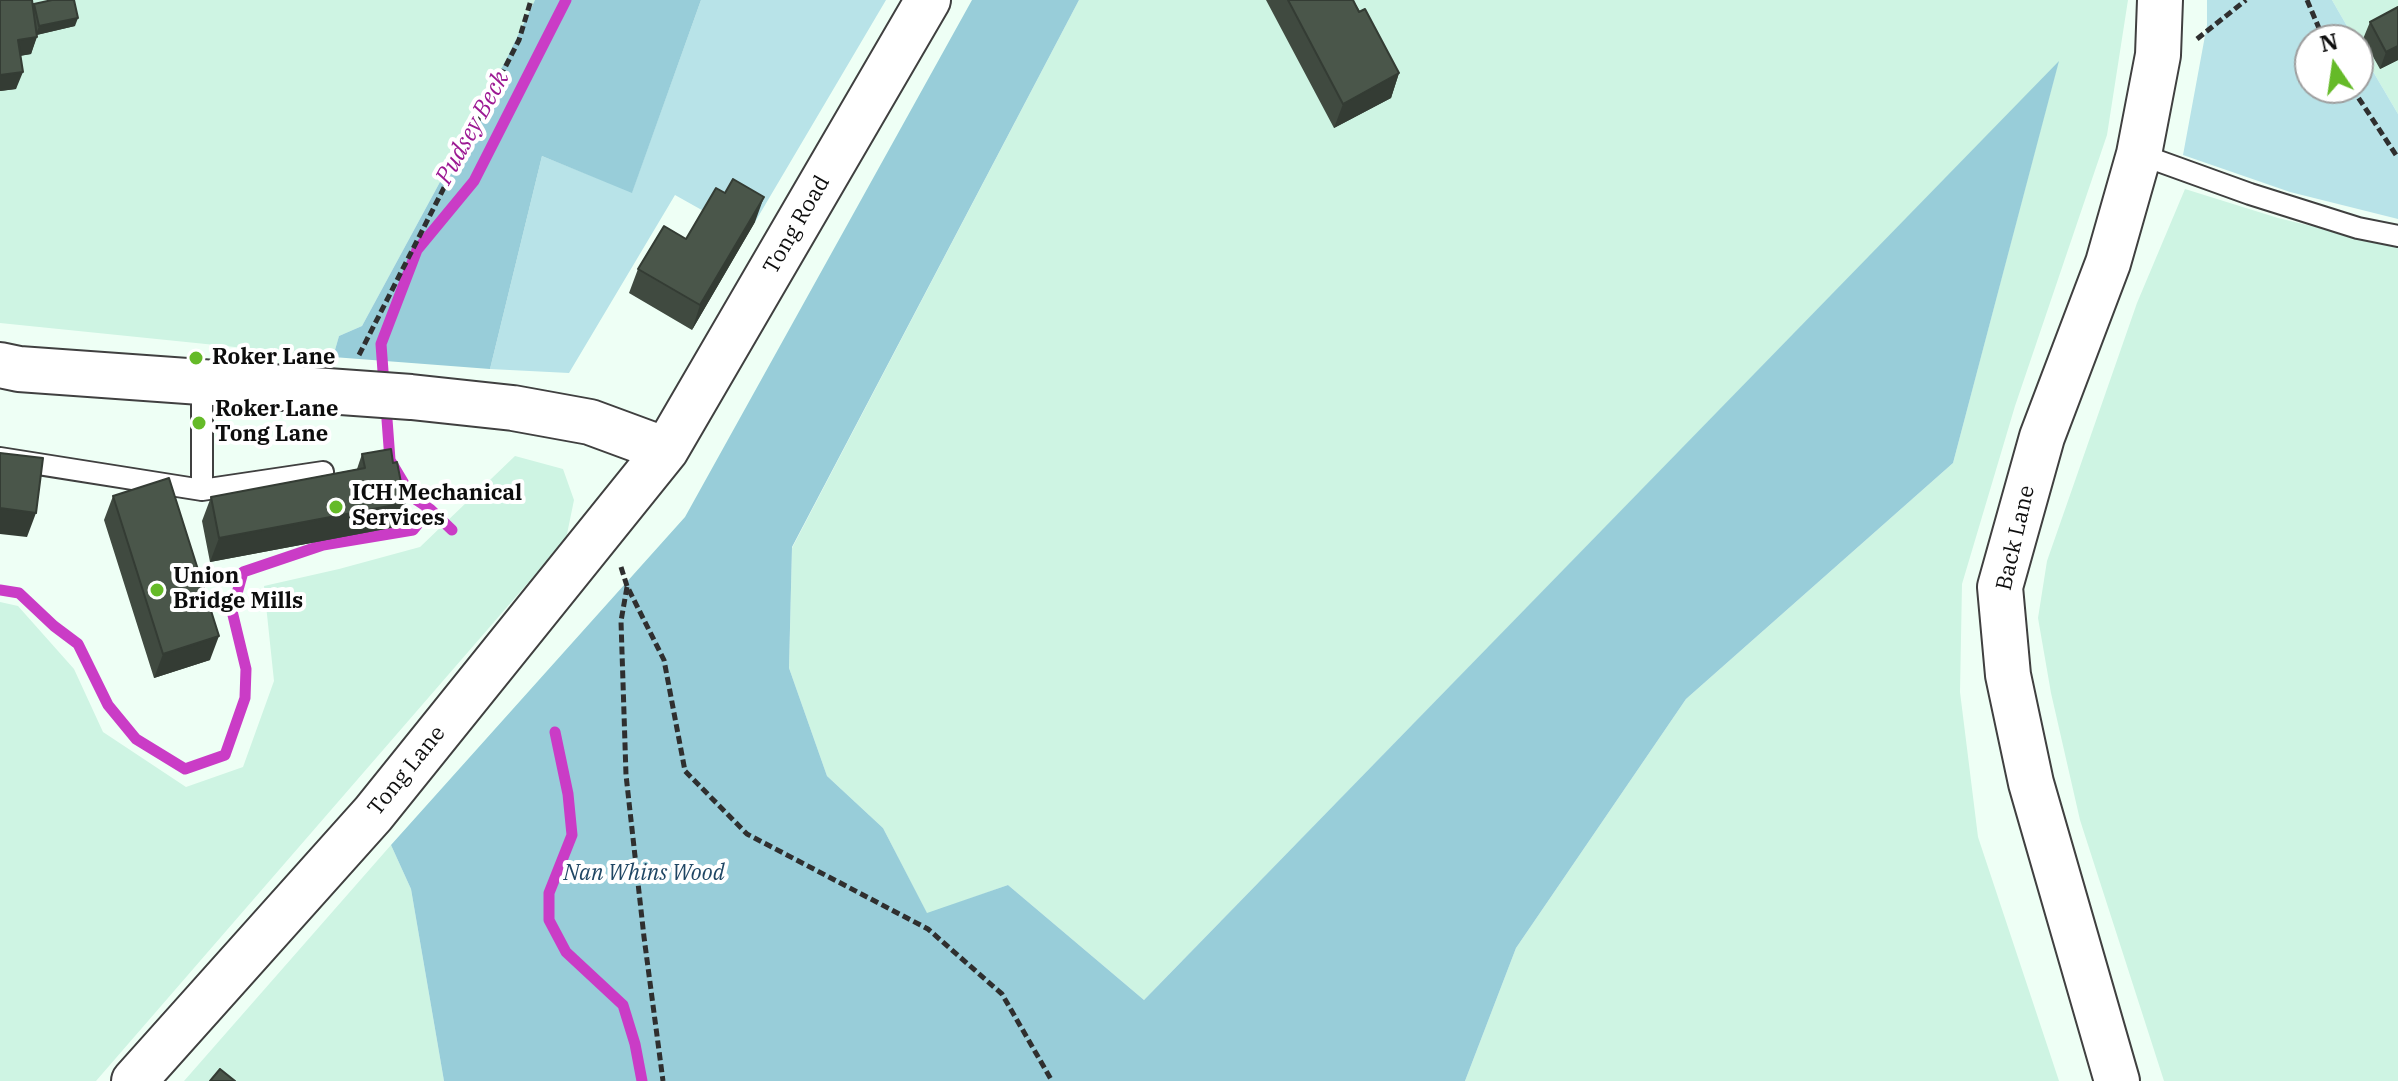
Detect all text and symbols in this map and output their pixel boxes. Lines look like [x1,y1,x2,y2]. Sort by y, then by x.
north arrow [2294,24,2374,104]
text: N [2317,26,2341,58]
water label: Pudsey Beck [430,66,516,190]
street label: Tong Road [758,171,836,279]
place label: Roker Lane [212,345,336,371]
marker: Roker Lane [187,349,205,367]
place label: Roker Lane Tong Lane [215,397,339,448]
marker: Roker Lane Tong Lane [190,414,208,432]
place label: ICH Mechanical Services [352,481,522,532]
street label: Back Lane [1991,483,2041,593]
marker: ICH Mechanical Services [327,498,345,516]
place label: Union Bridge Mills [173,564,303,616]
marker: Union Bridge Mills [148,581,166,599]
street label: Tong Lane [363,721,451,821]
park label: Nan Whins Wood [563,861,725,887]

